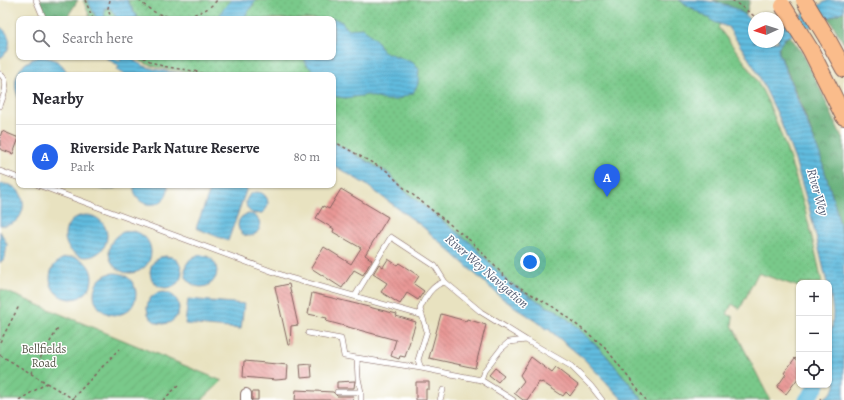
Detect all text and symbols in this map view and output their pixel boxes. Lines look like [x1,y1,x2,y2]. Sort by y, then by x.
north arrow [748,12,784,48]
search box [16,16,336,60]
icon: search [30,27,52,49]
text: Search here [62,28,133,48]
text: Nearby [32,87,83,110]
text: Riverside Park Nature Reserve [70,138,260,158]
text: A [41,148,49,165]
text: 80 m [293,148,320,165]
text: Park [70,158,94,175]
pin: A [594,164,620,197]
water label: River Wey [803,166,833,218]
water label: River Wey Navigation [442,230,532,312]
your location [520,252,540,272]
map controls [796,280,832,388]
button: + [796,280,832,316]
button: − [796,316,832,352]
park label: Bellfields Road [22,341,67,371]
button: locate [796,352,832,388]

